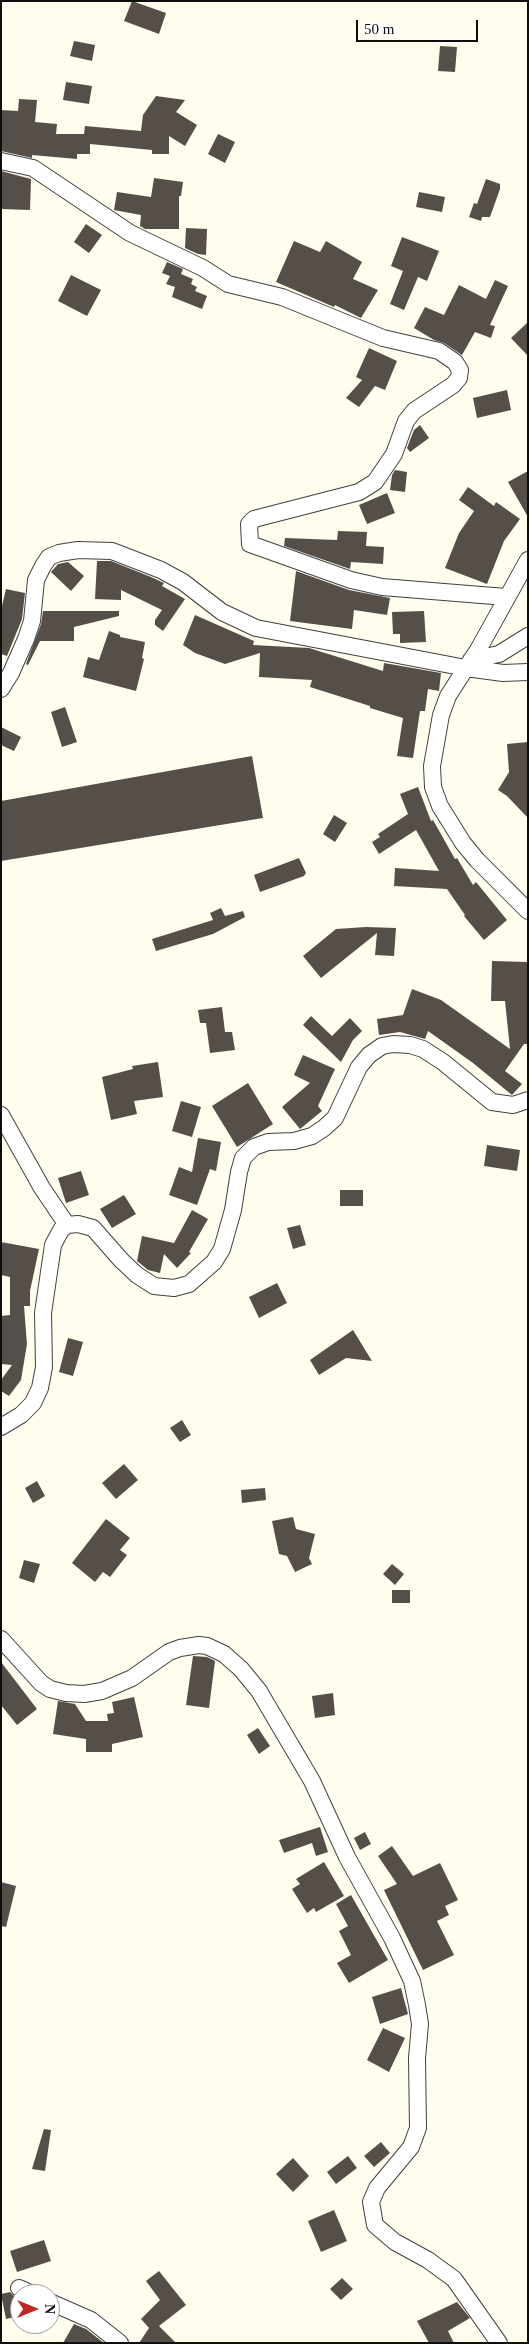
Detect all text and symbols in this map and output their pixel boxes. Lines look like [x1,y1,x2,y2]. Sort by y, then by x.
scale bar [359,10,482,42]
text: 50 m [364,21,394,37]
north arrow [10,2284,60,2334]
text: N [42,2304,57,2314]

